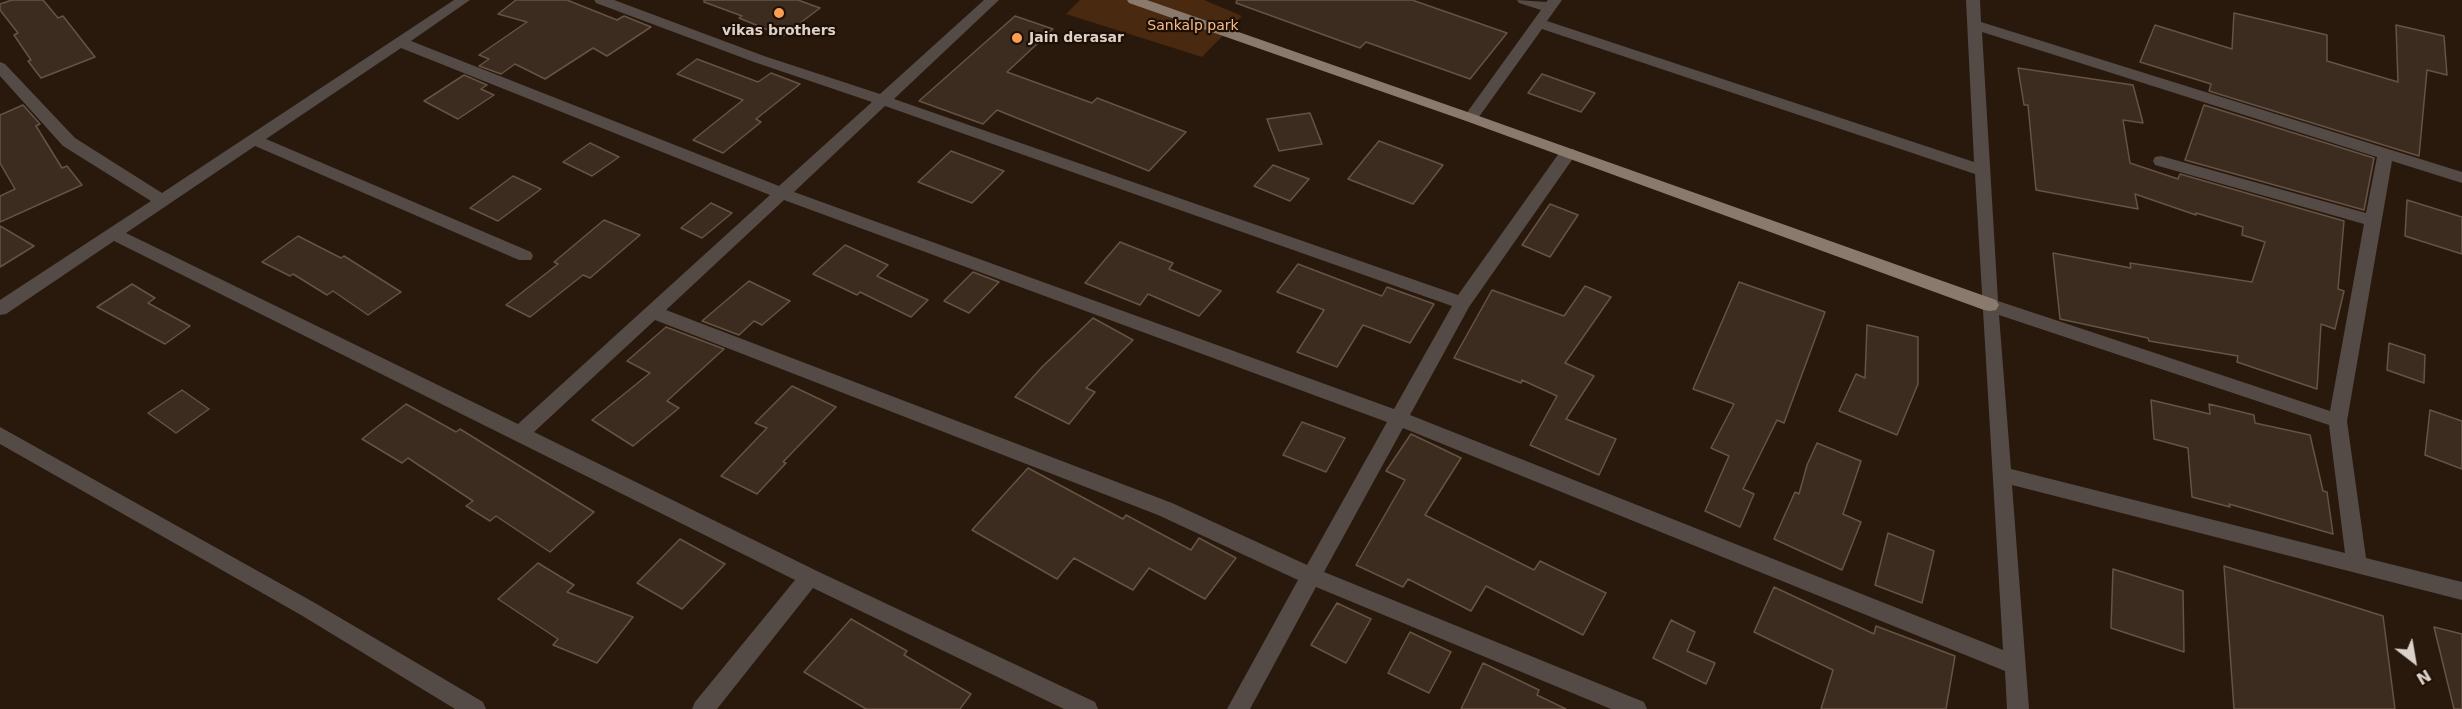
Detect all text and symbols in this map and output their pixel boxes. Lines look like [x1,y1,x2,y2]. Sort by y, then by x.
marker: vikas brothers [772,6,786,20]
park label: Sankalp park [1147,18,1239,34]
place label: vikas brothers [722,23,836,39]
place label: Jain derasar [1029,30,1124,46]
marker: Jain derasar [1010,31,1024,45]
north arrow [2384,631,2444,691]
text: N [2413,665,2434,688]

